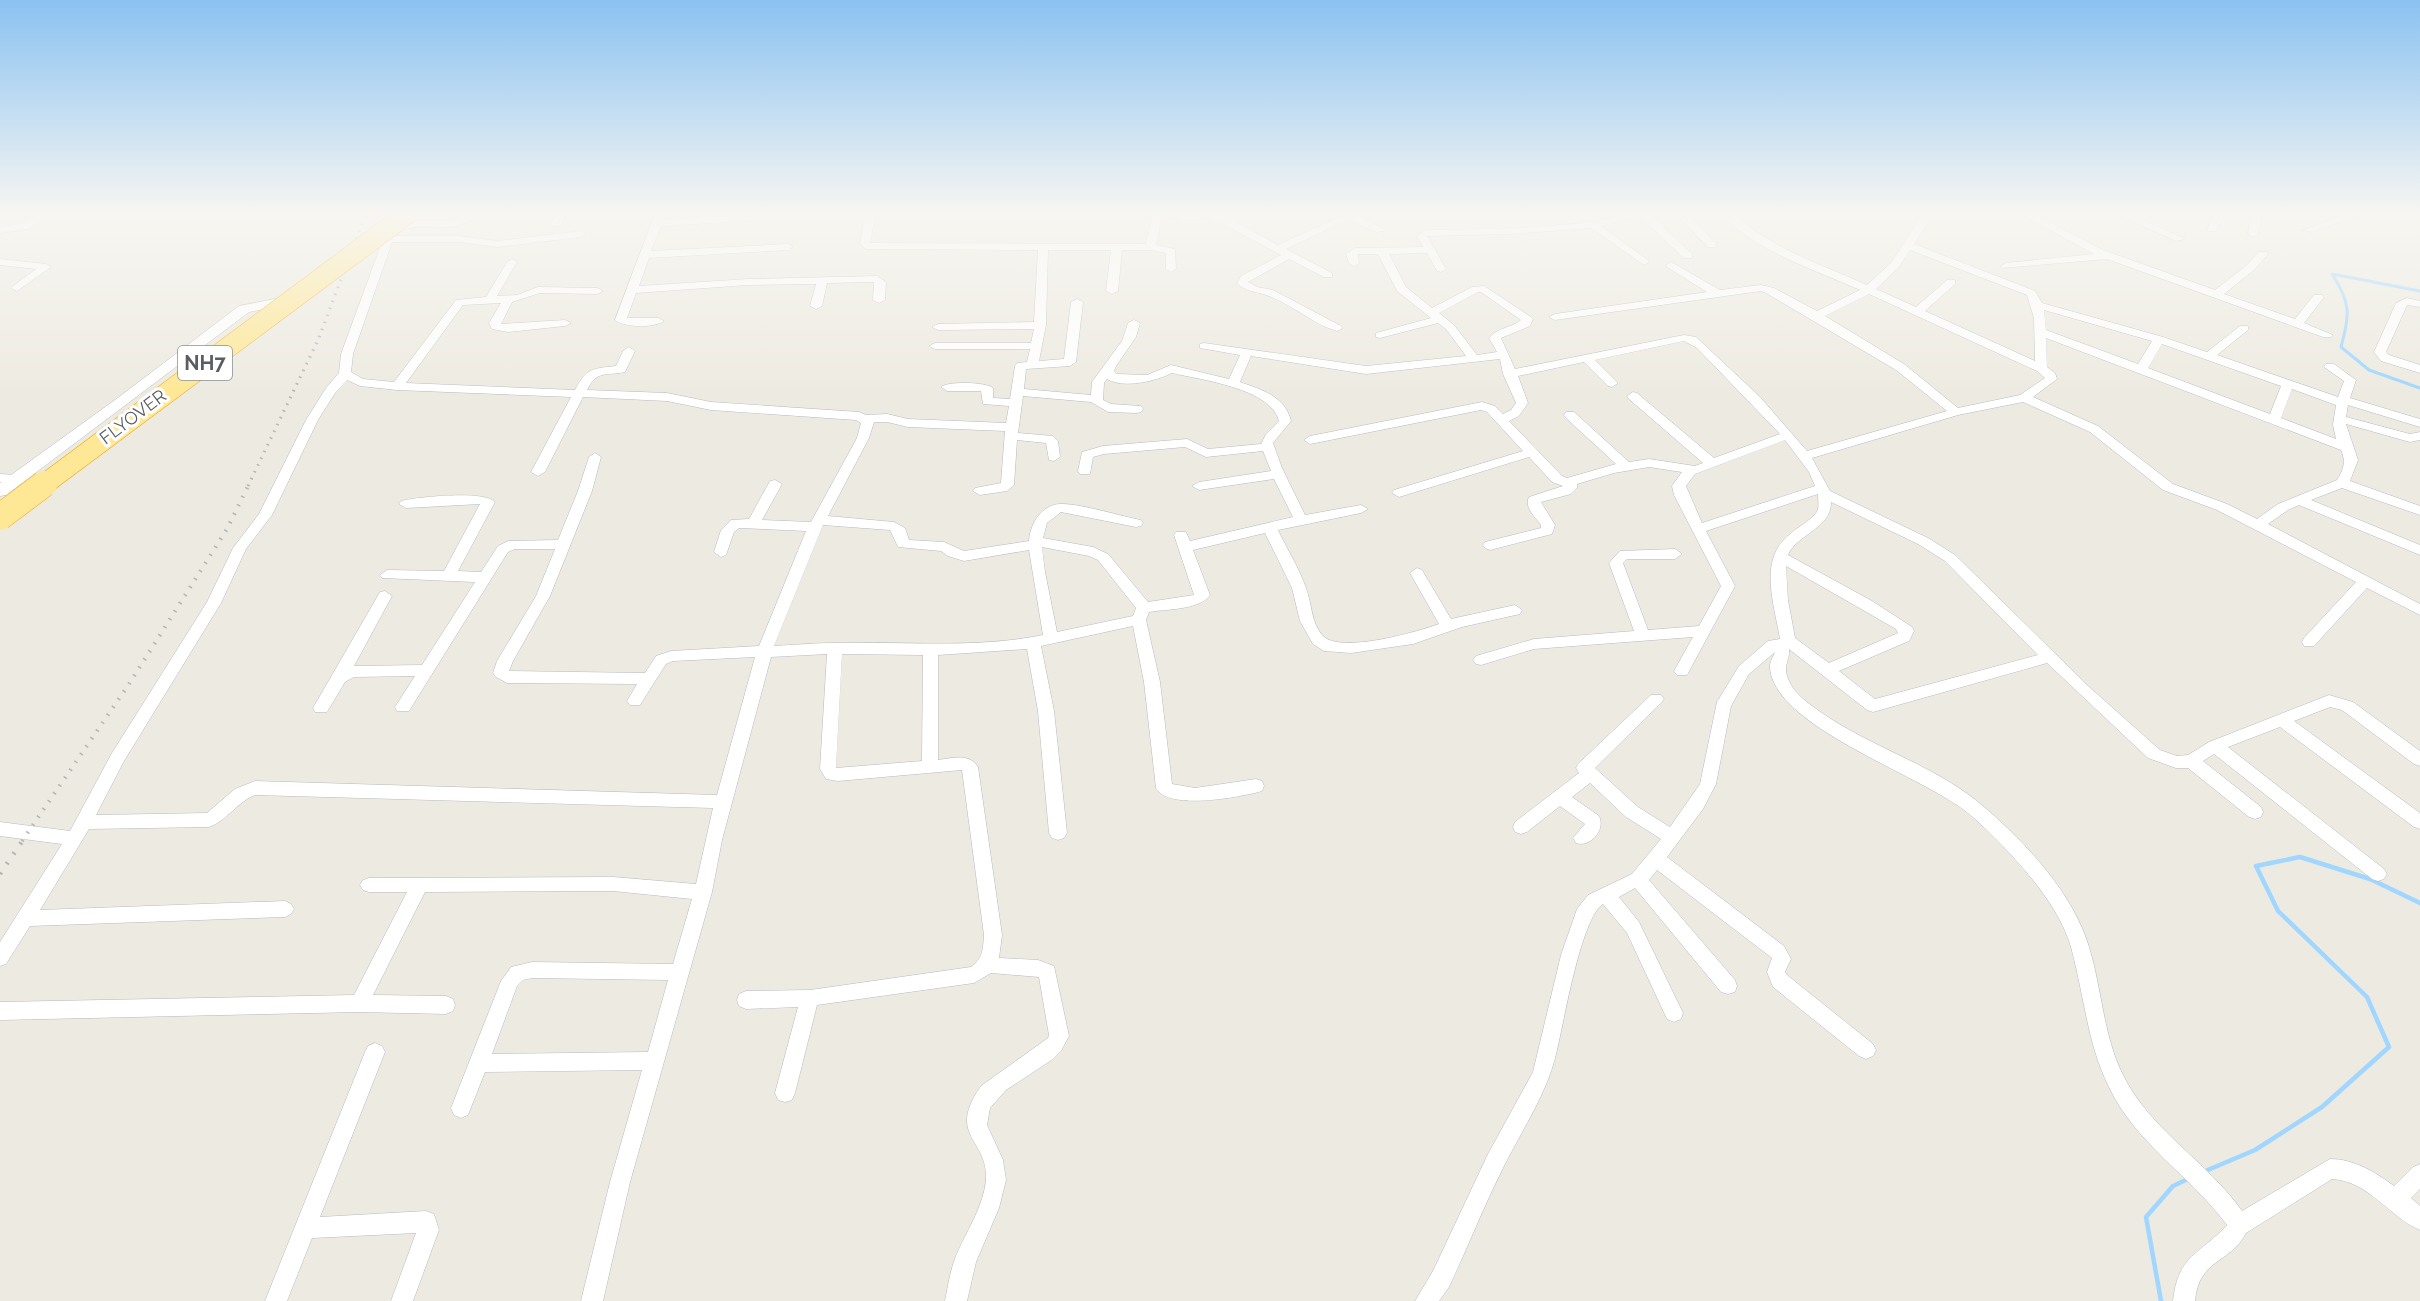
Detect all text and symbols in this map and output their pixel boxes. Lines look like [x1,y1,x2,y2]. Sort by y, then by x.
road number: NH7 [178,346,232,380]
street label: FLYOVER [95,385,170,448]

